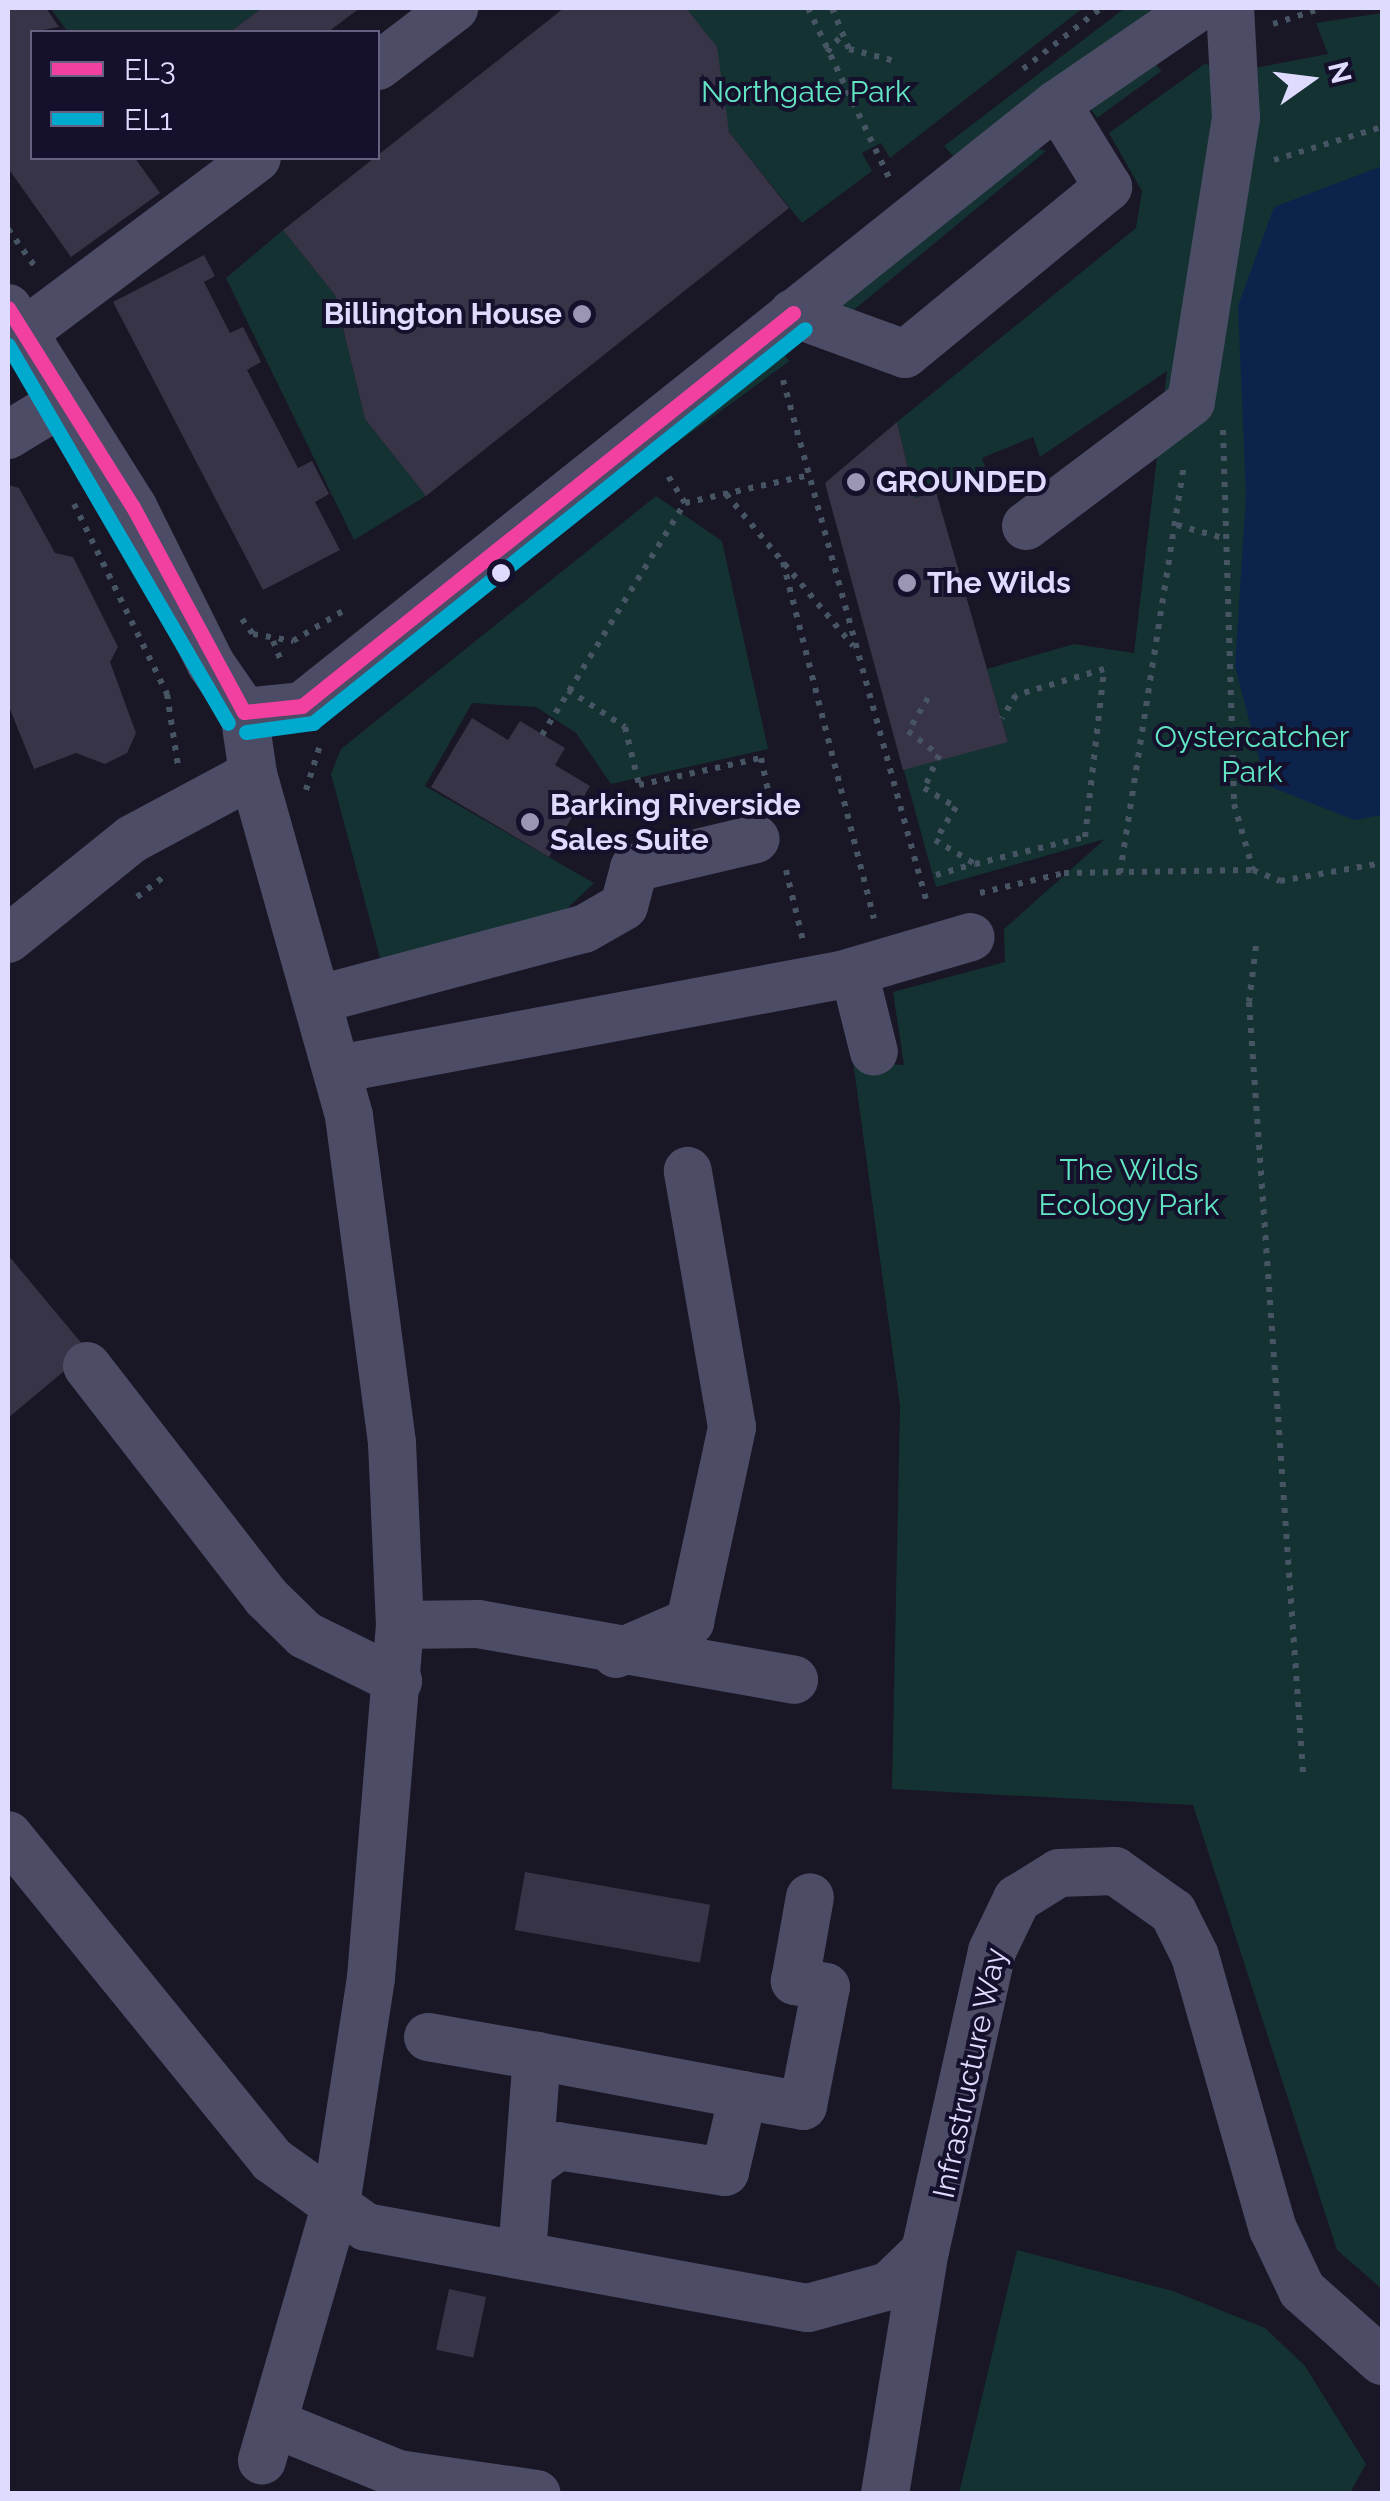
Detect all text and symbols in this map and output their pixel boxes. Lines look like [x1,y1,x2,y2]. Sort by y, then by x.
legend [30,30,380,160]
north arrow [1260,30,1360,130]
text: EL3 [124,52,176,87]
text: N [1321,58,1358,87]
park label: Northgate Park [701,74,911,110]
text: EL1 [124,102,173,137]
place label: Billington House [324,296,562,332]
marker: Billington House [571,303,593,325]
place label: GROUNDED [876,464,1047,500]
marker: GROUNDED [845,471,867,493]
unlabelled marker [491,563,511,583]
place label: The Wilds [927,565,1072,601]
marker: The Wilds [896,572,918,594]
park label: Oystercatcher Park [1155,719,1349,790]
place label: Barking Riverside Sales Suite [550,787,801,858]
marker: Barking Riverside Sales Suite [519,811,541,833]
park label: The Wilds Ecology Park [1038,1152,1220,1222]
street label: Infrastructure Way [926,1944,1014,2202]

